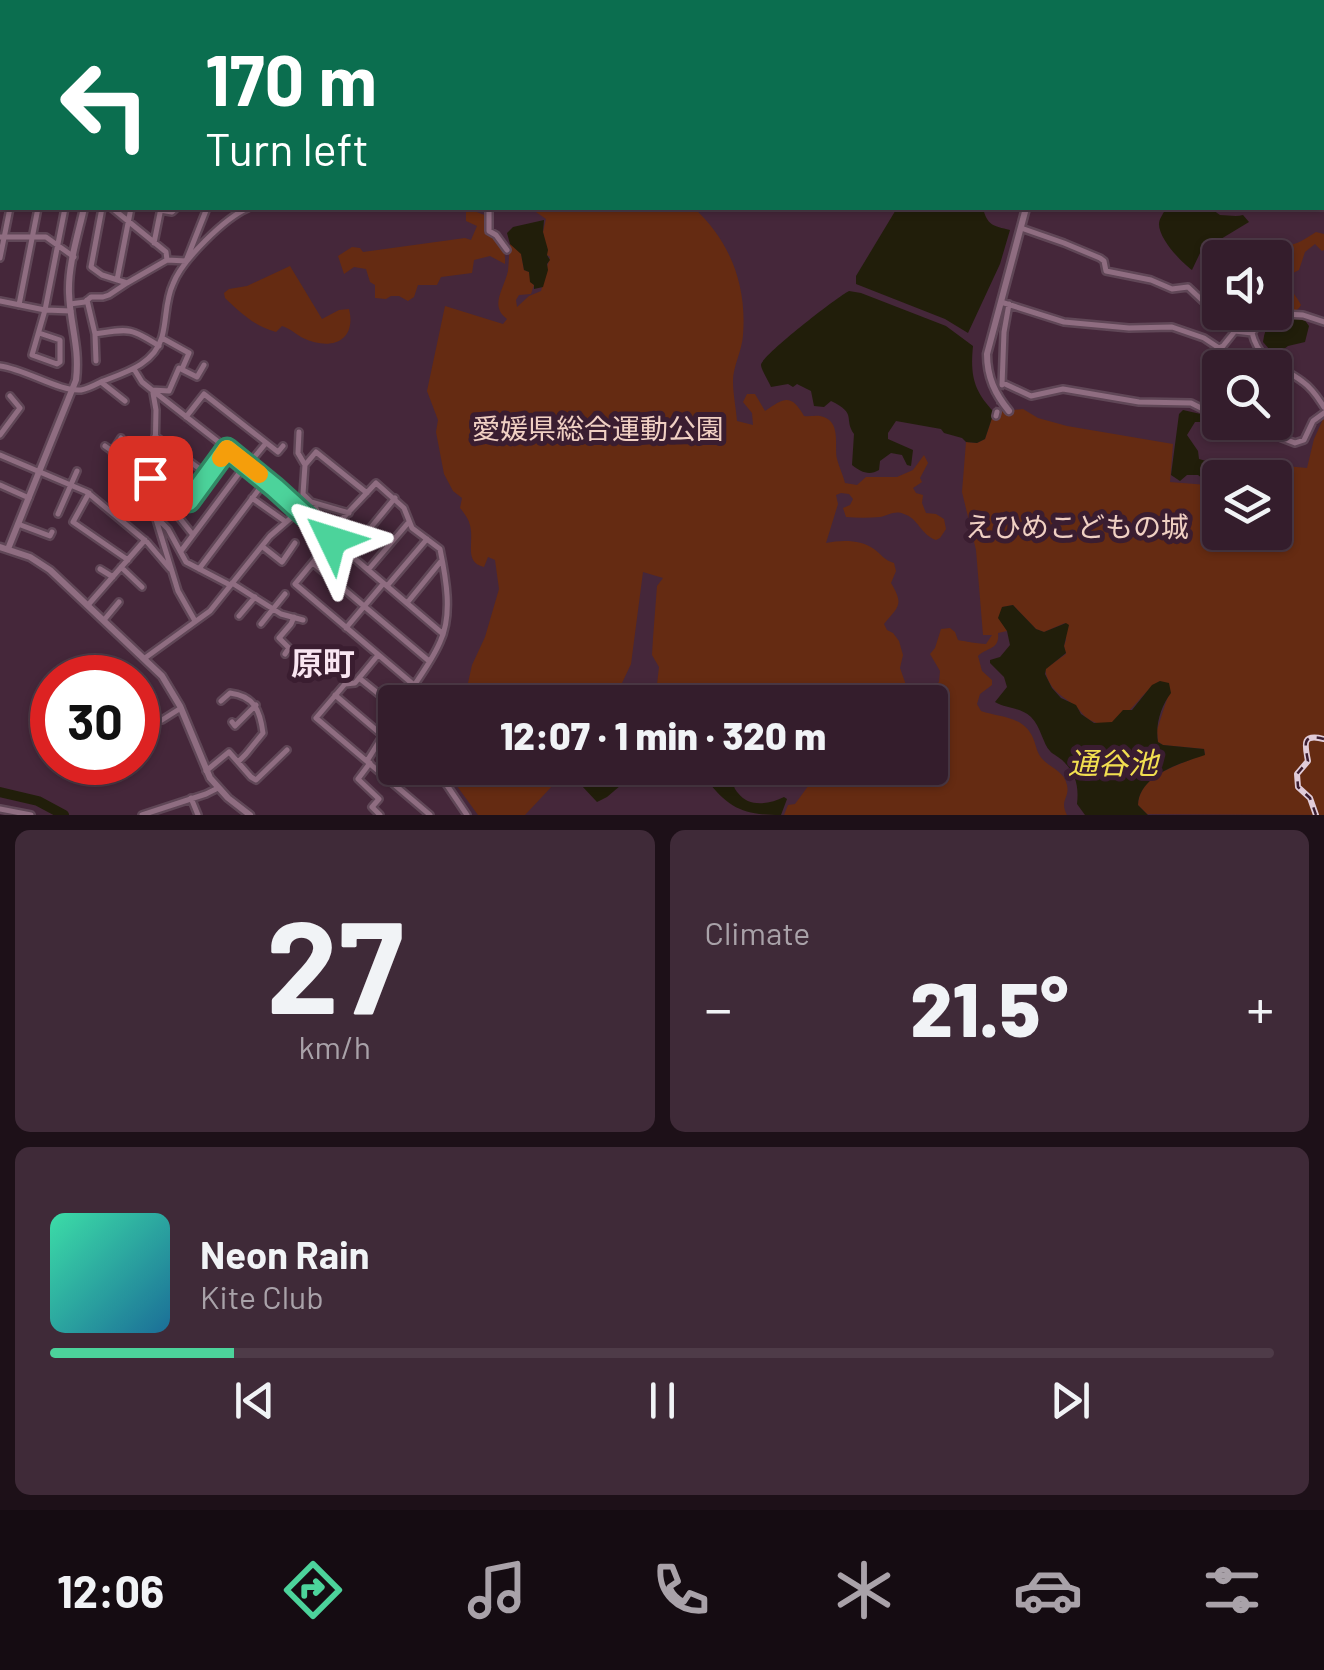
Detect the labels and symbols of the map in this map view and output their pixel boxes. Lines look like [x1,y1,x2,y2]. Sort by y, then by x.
park label: 愛媛県総合運動公園 [472,411,724,445]
pin [108,436,193,521]
position arrow [280,488,384,592]
park label: えひめこどもの城 [965,509,1189,543]
district label: 原町 [291,643,355,681]
speed limit sign: 30 [30,655,160,785]
water label: 通谷池 [1068,744,1161,780]

